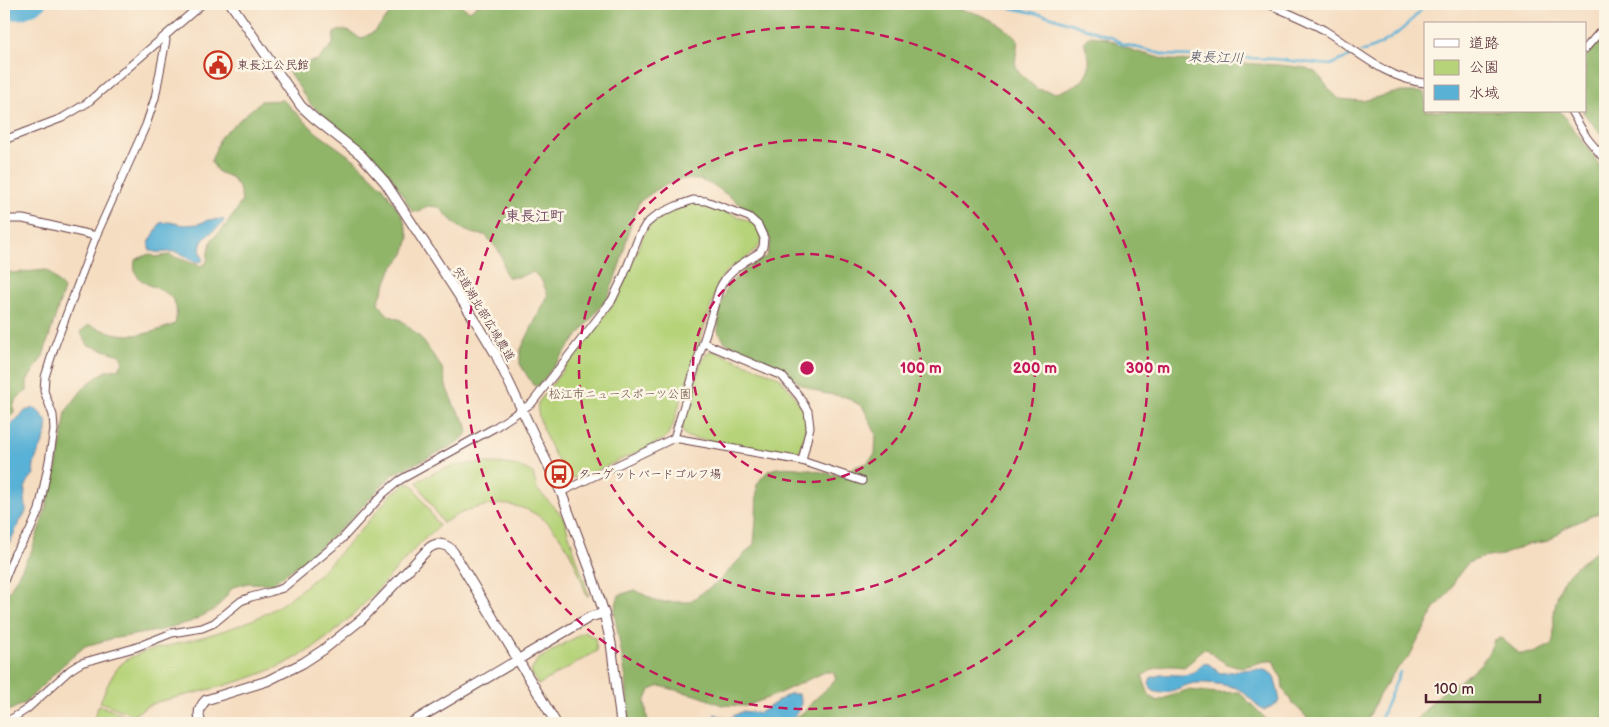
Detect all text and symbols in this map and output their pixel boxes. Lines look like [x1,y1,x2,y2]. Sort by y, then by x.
legend [1424,22,1586,112]
text: 道路 [1469,34,1499,53]
water label: 東長江川 [1188,48,1244,67]
public building icon: 東長江公民館 [203,50,233,80]
place label: 東長江公民館 [237,58,309,73]
text: 公園 [1469,58,1499,77]
text: 水域 [1469,84,1499,103]
district label: 東長江町 [505,207,565,226]
street label: 宍道湖北部広域農道 [449,264,518,364]
centre of rings [798,359,816,377]
text: 100 m [900,359,942,378]
text: 200 m [1013,359,1057,378]
text: 300 m [1126,359,1170,378]
park label: 松江市ニュースポーツ公園 [548,387,692,402]
bus stop icon: ターゲットバードゴルフ場 [544,459,574,489]
place label: ターゲットバードゴルフ場 [578,467,722,482]
scale bar [1426,672,1540,704]
text: 100 m [1434,680,1474,699]

